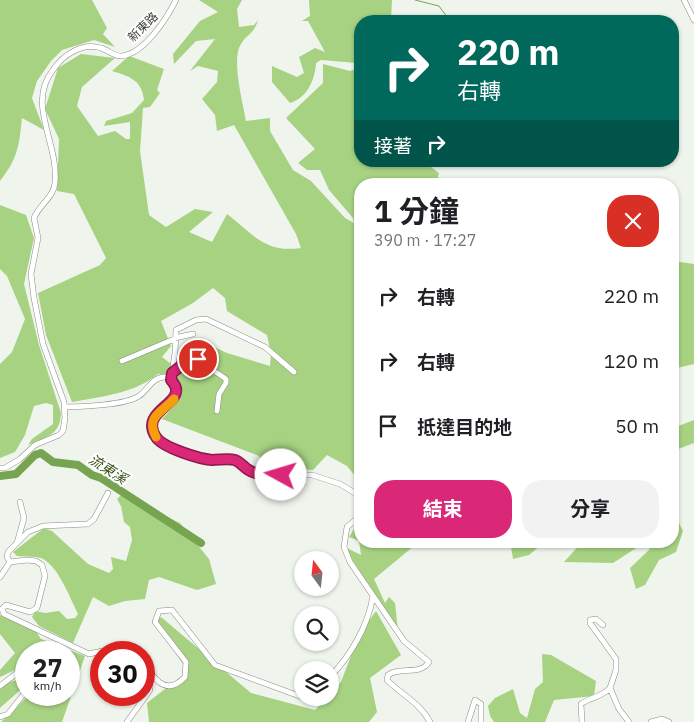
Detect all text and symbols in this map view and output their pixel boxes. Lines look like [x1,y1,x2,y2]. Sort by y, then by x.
street label: 新東路 [124,9,161,45]
text: 220 m [457,29,560,75]
icon: right [374,35,439,100]
text: 右轉 [457,76,501,105]
icon: right [422,130,450,158]
text: 接著 [374,134,412,158]
text: 1 分鐘 [374,191,459,230]
button: close [607,195,659,247]
text: 390 m · 17:27 [374,230,476,250]
icon: right [374,282,402,310]
text: 220 m [604,284,659,308]
text: 右轉 [417,285,455,309]
pin [177,338,219,380]
icon: arrive [184,345,212,373]
icon: right [374,347,402,375]
text: 120 m [604,349,659,373]
text: 右轉 [417,350,455,374]
icon: arrive [374,412,402,440]
text: 50 m [615,414,659,438]
text: 抵達目的地 [417,415,512,439]
position arrow [254,448,306,500]
water label: 流東溪 [85,450,132,489]
button: 結束 [374,480,512,538]
button: 分享 [522,480,659,538]
north arrow [294,551,339,596]
map controls [294,551,339,706]
button: search [294,606,339,651]
speed limit sign: 30 [90,641,155,706]
text: 27 [32,651,63,684]
button: layers [294,661,339,706]
text: km/h [33,678,62,693]

